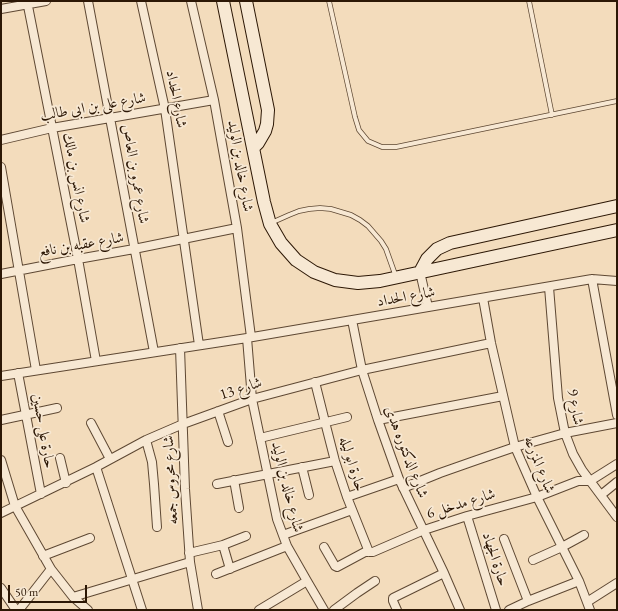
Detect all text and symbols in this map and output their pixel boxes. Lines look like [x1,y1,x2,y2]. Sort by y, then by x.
street label: شارع الحداد [162,68,190,130]
street label: شارع على بن ابى طالب [39,89,147,125]
street label: شارع خالد بن الوليد [223,119,257,213]
street label: شارع عمرو بن العاص [117,123,153,225]
street label: شارع انس بن مالك [58,131,94,225]
street label: شارع عقبه بن نافع [37,229,125,261]
street label: شارع الحداد [375,283,437,311]
street label: شارع 13 [218,374,264,404]
street label: شارع 9 [563,388,587,426]
street label: حارة على حسين [28,392,58,470]
street label: شارع الدكتوره هدى [380,403,432,501]
street label: حارة ابو ليله [335,434,369,494]
street label: شارع المزرعه [519,434,559,496]
street label: شارع محروس جمعه [160,435,182,525]
street label: شارع خالد بن الوليد [267,440,307,534]
street label: شارع مدخل 6 [424,485,498,523]
street label: حارة الجهاد [478,530,512,588]
scale bar [10,577,89,603]
text: 50 m [15,584,38,600]

